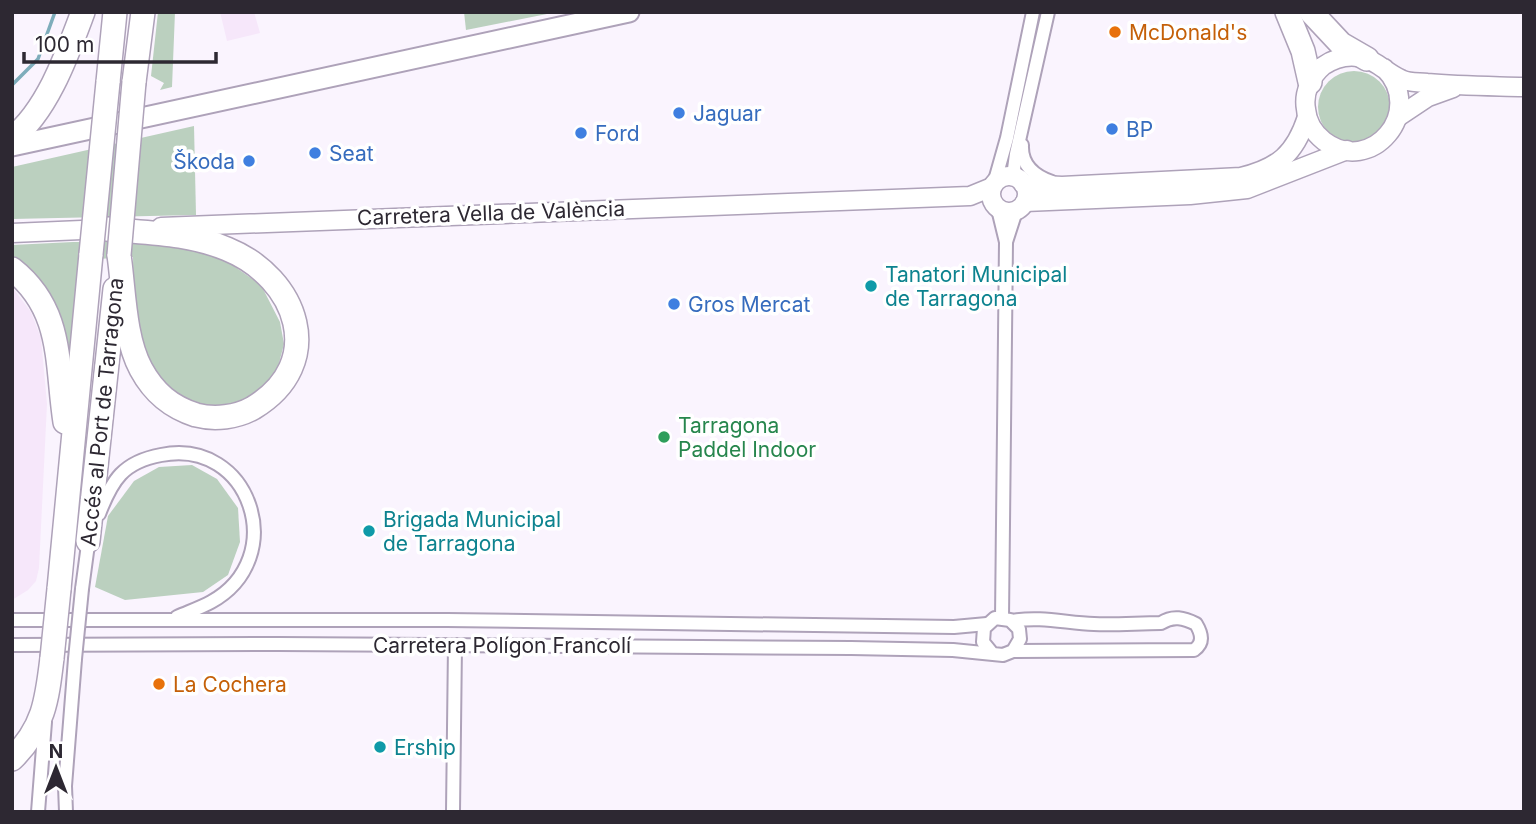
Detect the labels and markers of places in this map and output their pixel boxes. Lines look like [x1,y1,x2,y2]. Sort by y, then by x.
place label: McDonald's [1129,20,1247,45]
marker: McDonald's [1107,24,1123,40]
place label: Jaguar [693,101,762,126]
marker: Jaguar [671,105,687,121]
place label: BP [1126,117,1153,142]
place label: Ford [595,121,640,146]
marker: BP [1104,121,1120,137]
marker: Ford [573,125,589,141]
place label: Seat [329,141,374,166]
marker: Seat [307,145,323,161]
place label: Škoda [173,149,235,174]
marker: Škoda [241,153,257,169]
place label: Tanatori Municipal de Tarragona [885,262,1067,311]
marker: Tanatori Municipal de Tarragona [863,278,879,294]
place label: Gros Mercat [688,292,811,317]
marker: Gros Mercat [666,296,682,312]
place label: Tarragona Paddel Indoor [678,413,816,462]
marker: Tarragona Paddel Indoor [656,429,672,445]
place label: Brigada Municipal de Tarragona [383,507,561,556]
marker: Brigada Municipal de Tarragona [361,523,377,539]
place label: La Cochera [173,672,287,697]
marker: La Cochera [151,676,167,692]
place label: Ership [394,735,456,760]
marker: Ership [372,739,388,755]

